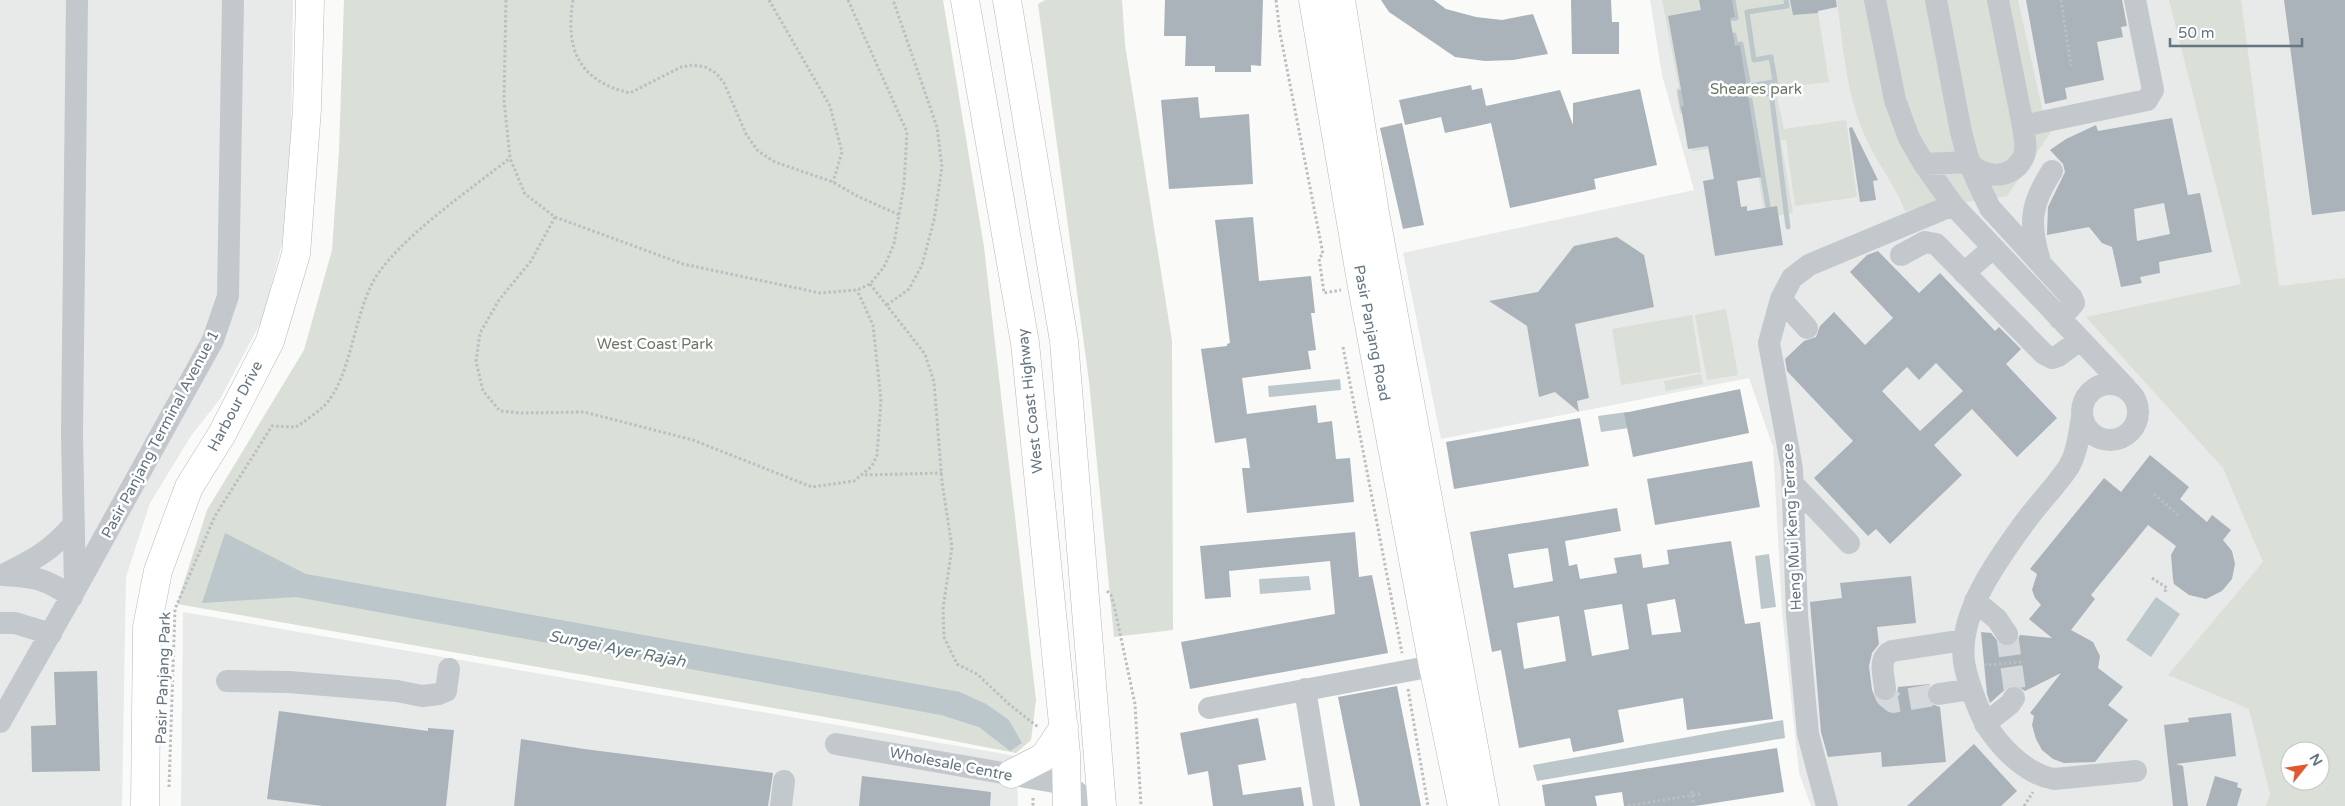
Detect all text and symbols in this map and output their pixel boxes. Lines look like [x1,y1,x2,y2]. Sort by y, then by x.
scale bar [2170,15,2302,47]
text: 50 m [2178,24,2215,42]
park label: Sheares park [1710,80,1802,98]
street label: Pasir Panjang Road [1350,263,1394,403]
street label: Pasir Panjang Terminal Avenue 1 [97,327,223,541]
street label: West Coast Highway [1013,328,1047,474]
park label: West Coast Park [597,335,713,353]
street label: Harbour Drive [204,358,266,454]
street label: Heng Mui Keng Terrace [1779,443,1805,611]
street label: Pasir Panjang Park [152,611,174,745]
water label: Sungei Ayer Rajah [547,626,688,672]
north arrow [2280,741,2330,791]
street label: Wholesale Centre [888,743,1014,785]
text: N [2306,751,2326,769]

